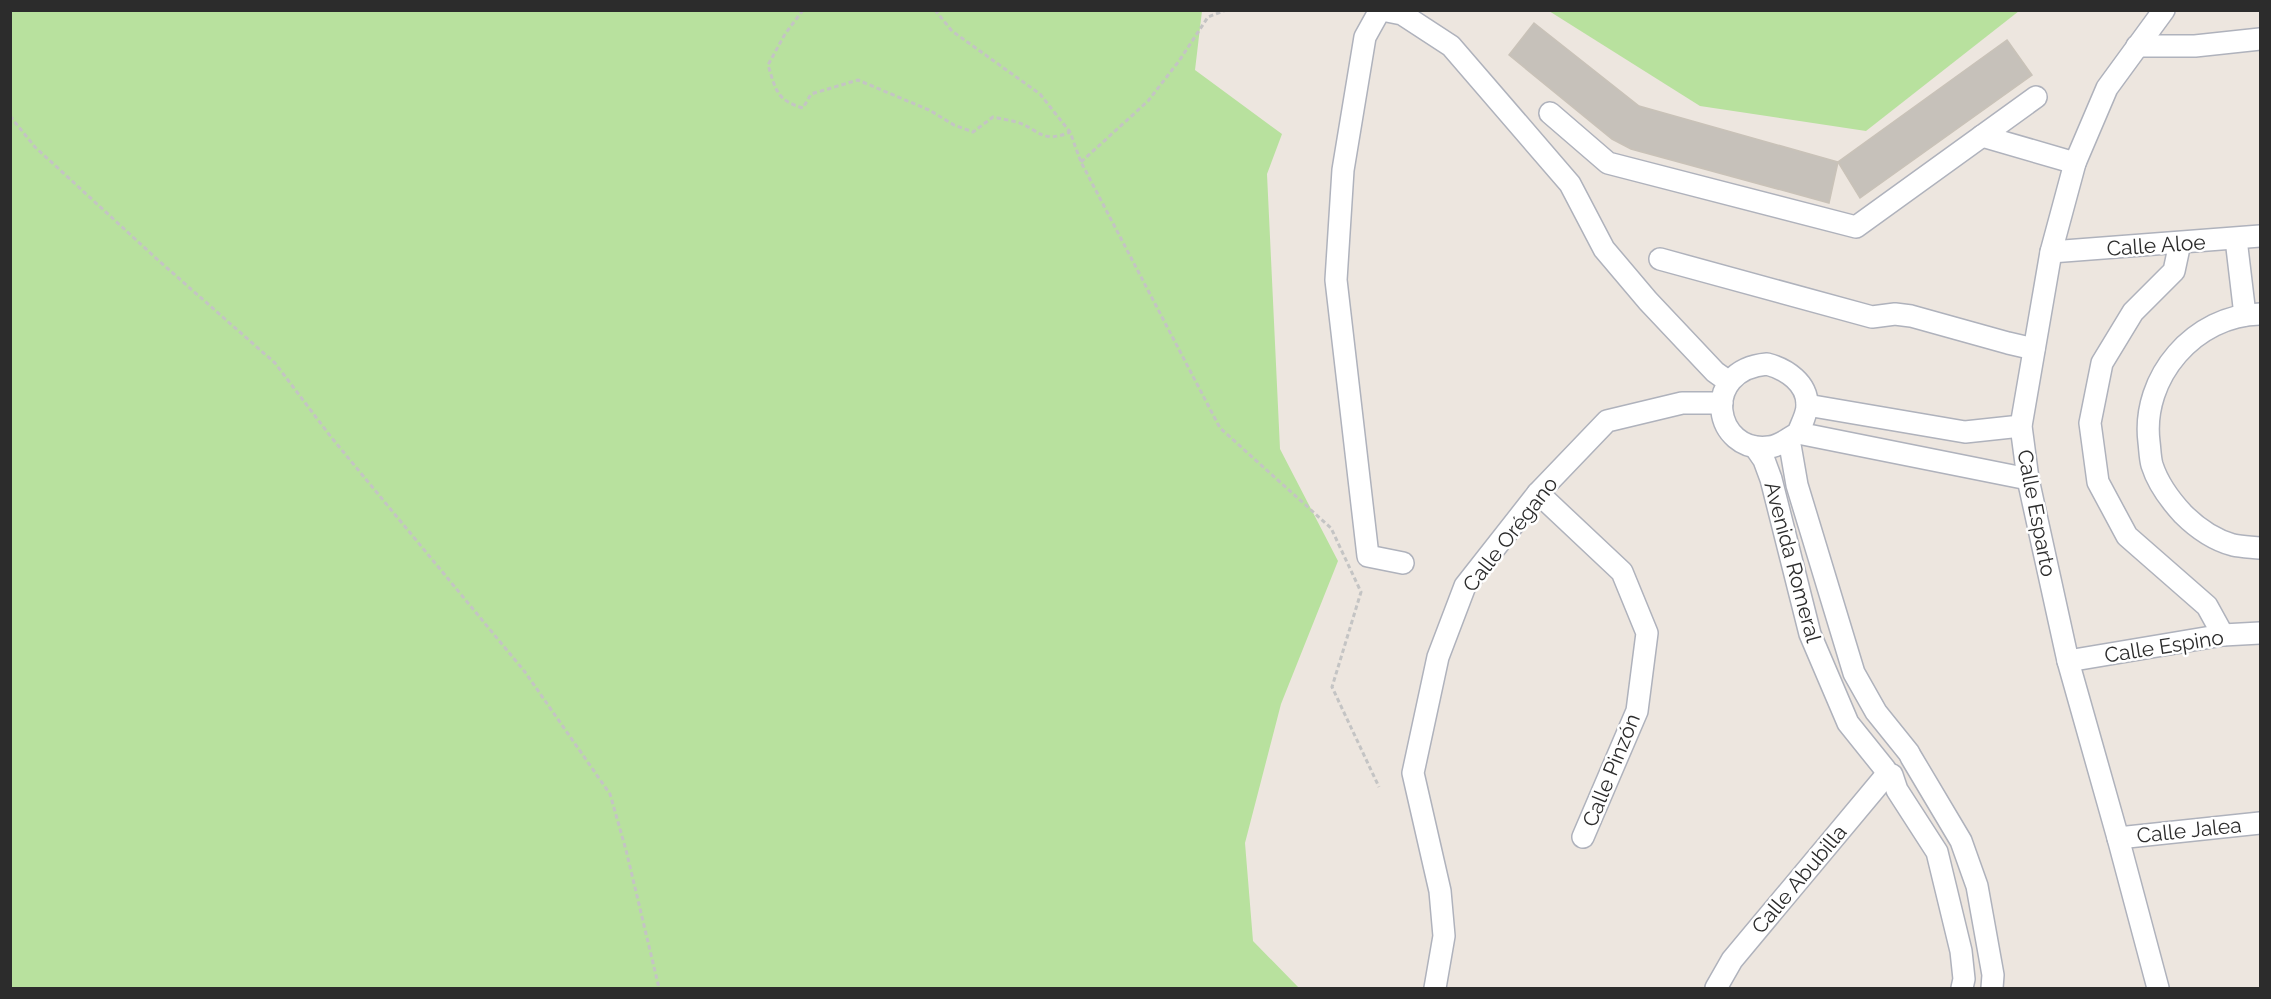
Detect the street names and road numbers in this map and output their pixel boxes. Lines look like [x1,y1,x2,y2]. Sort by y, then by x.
street label: Calle Aloe [2106,229,2206,261]
street label: Calle Esparto [2012,447,2062,579]
street label: Calle Orégano [1457,471,1563,597]
street label: Avenida Romeral [1760,479,1827,645]
street label: Calle Espino [2103,624,2225,668]
street label: Calle Pinzón [1577,710,1645,830]
street label: Calle Jalea [2135,812,2243,848]
street label: Calle Abubilla [1746,820,1852,938]

